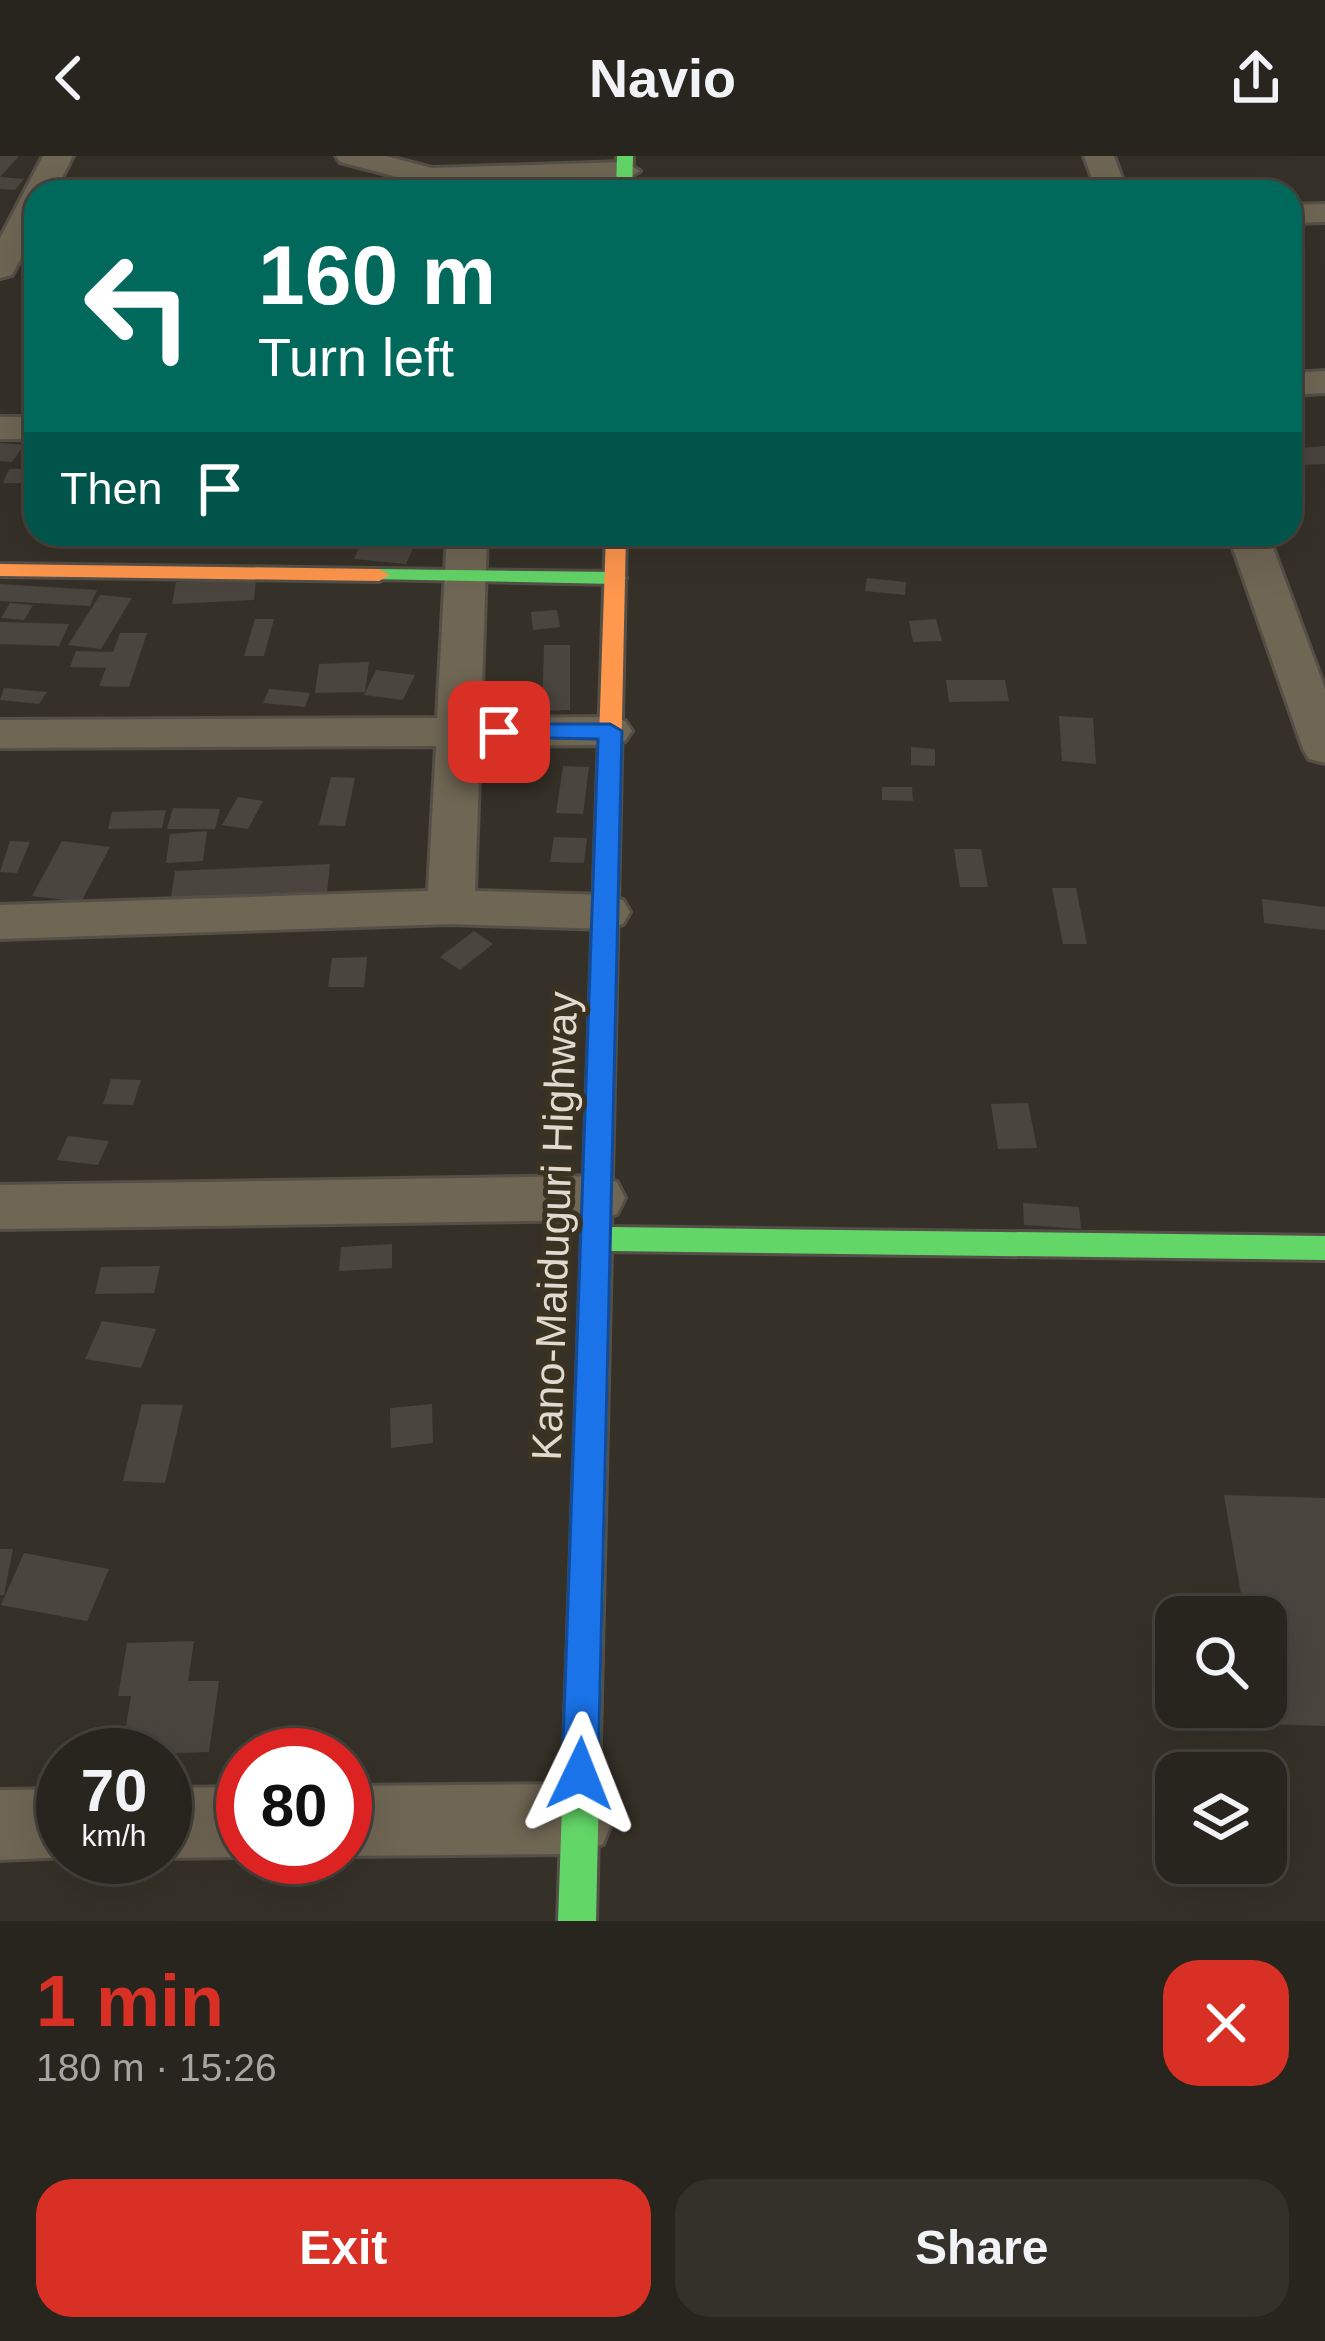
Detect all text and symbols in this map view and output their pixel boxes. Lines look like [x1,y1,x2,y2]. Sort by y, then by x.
icon: back [36,45,102,111]
icon: share [1223,45,1289,111]
text: Navio [589,48,736,108]
icon: left [60,228,216,384]
text: 160 m [258,228,496,322]
text: Turn left [258,327,454,387]
icon: arrive [187,456,253,522]
text: Then [60,463,163,514]
pin [448,681,550,783]
icon: arrive [466,699,532,765]
street label: Kano-Maiduguri Highway [523,991,586,1461]
map controls [1155,1596,1287,1884]
button: search [1155,1596,1287,1728]
position arrow [517,1711,643,1837]
speed limit sign: 80 [216,1728,372,1884]
button: layers [1155,1752,1287,1884]
text: 70 [81,1757,147,1824]
text: km/h [81,1819,147,1852]
button: close [1163,1960,1289,2086]
text: 1 min [36,1961,224,2041]
text: 180 m · 15:26 [36,2046,277,2089]
button: Exit [36,2179,651,2317]
button: Share [675,2179,1289,2317]

